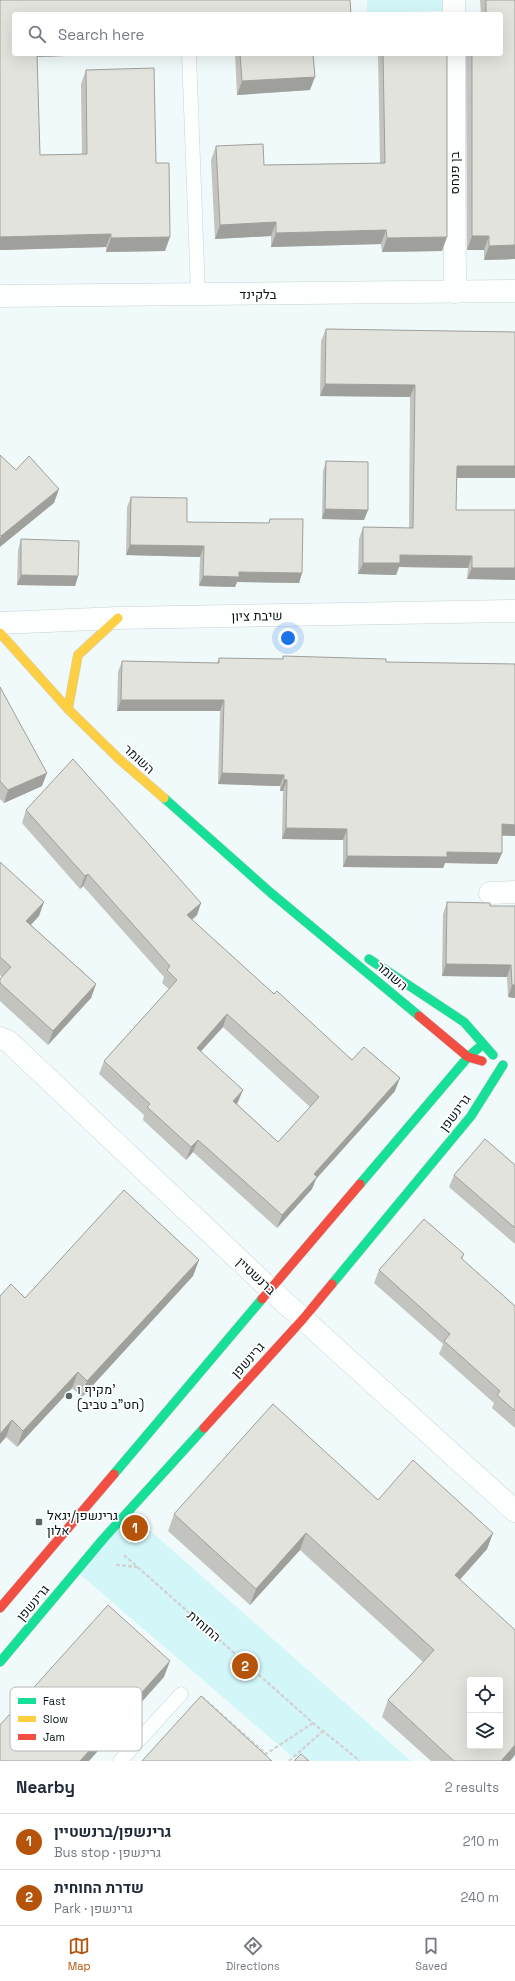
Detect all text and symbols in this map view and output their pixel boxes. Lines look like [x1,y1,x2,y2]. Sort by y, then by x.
search box [12,12,503,56]
icon: search [26,23,48,45]
text: Search here [58,25,144,44]
street label: בן פנחס [446,151,463,194]
street label: בלקינד [239,286,277,303]
street label: שיבת ציון [231,607,283,625]
your location [278,628,298,648]
street label: השומר [120,740,158,778]
street label: השומר [373,958,411,994]
street label: גרינשפן [435,1091,475,1135]
street label: ברנשטיין [233,1253,279,1299]
street label: גרינשפן [228,1339,268,1381]
place label: מקיף ו' (חט"ב טביב) [77,1381,144,1413]
marker: מקיף ו' (חט"ב טביב) [64,1391,74,1401]
place label: גרינשפן/יגאל אלון [47,1507,118,1539]
pin: 1 [122,1513,148,1543]
marker: גרינשפן/יגאל אלון [34,1517,44,1527]
street label: גרינשפן [13,1581,53,1625]
street label: החוחית [184,1607,224,1645]
pin: 2 [232,1651,258,1681]
map controls [467,1677,503,1749]
button: locate [467,1677,503,1713]
legend [10,1687,142,1751]
text: Fast [43,1694,66,1708]
text: Slow [43,1712,68,1726]
button: layers [467,1713,503,1749]
text: Jam [43,1730,65,1744]
text: Nearby [16,1776,75,1798]
text: 2 results [445,1779,499,1796]
text: גרינשפן/ברנשטיין [54,1822,171,1841]
text: 1 [26,1833,32,1850]
text: 210 m [463,1833,499,1850]
text: Bus stop · גרינשפן [54,1844,161,1861]
text: שדרת החוחית [54,1878,144,1897]
text: 2 [25,1889,33,1906]
text: 240 m [461,1889,499,1906]
text: Park · גרינשפן [54,1900,132,1917]
tab: Map [68,1935,91,1973]
tab: Directions [226,1935,280,1973]
tab: Saved [415,1935,447,1973]

